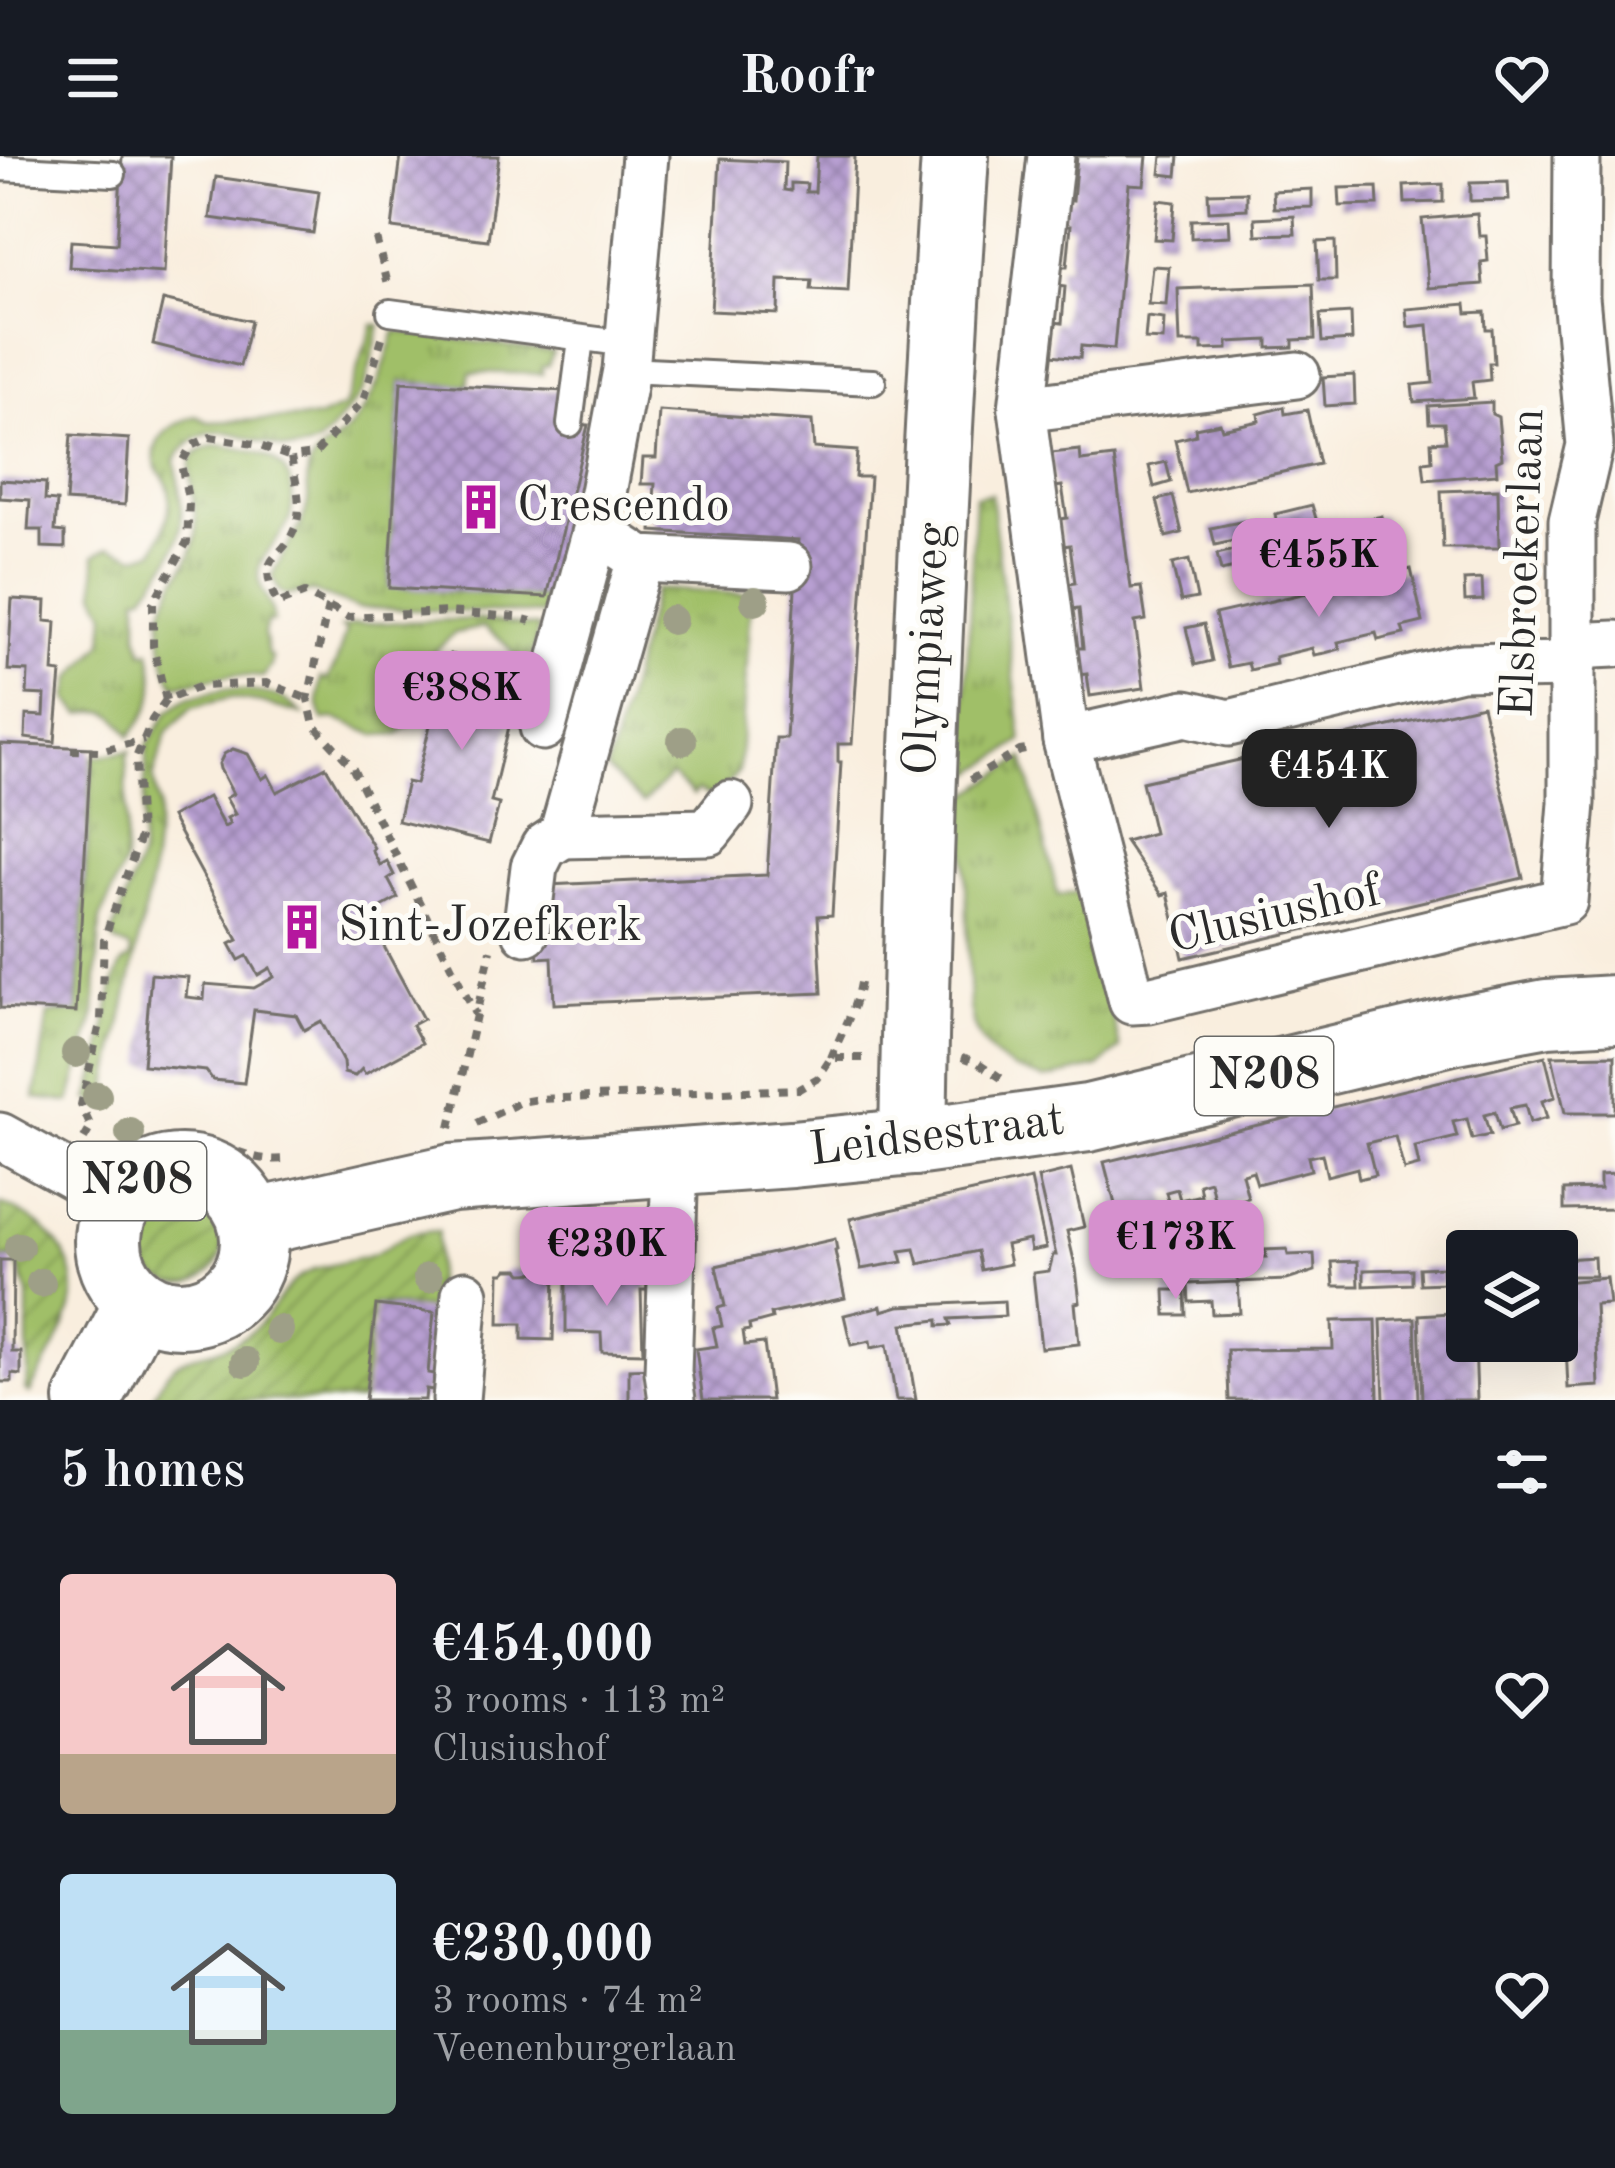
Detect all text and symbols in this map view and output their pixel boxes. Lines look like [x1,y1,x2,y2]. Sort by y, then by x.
icon: menu [60,45,126,111]
icon: heart [1489,45,1555,111]
text: Roofr [739,51,876,105]
street label: Elsbroekerlaan [1495,407,1553,719]
building icon: Crescendo [456,482,506,532]
place label: Crescendo [517,483,730,531]
pin: €455K [1235,518,1403,620]
street label: Olympiaweg [897,521,959,777]
text: €455K [1259,537,1379,576]
pin: €388K [378,651,546,753]
text: €388K [402,670,522,709]
pin: €454K [1245,729,1413,831]
text: €454K [1269,748,1389,787]
street label: Clusiushof [1164,867,1388,963]
building icon: Sint-Jozefkerk [277,902,327,952]
place label: Sint-Jozefkerk [338,903,642,951]
road number: N208 [1195,1037,1333,1115]
street label: Leidsestraat [807,1097,1067,1175]
road number: N208 [68,1142,206,1220]
pin: €173K [1092,1200,1260,1302]
pin: €230K [523,1207,691,1309]
text: €173K [1116,1219,1236,1258]
text: €230K [547,1226,667,1265]
map controls [1446,1230,1578,1362]
button: layers [1446,1230,1578,1362]
icon: filters [1489,1439,1555,1505]
text: 5 homes [60,1447,245,1498]
text: €454,000 [432,1621,653,1672]
icon: home [156,1622,300,1766]
icon: heart [1489,1661,1555,1727]
text: 3 rooms · 113 m² [432,1682,725,1721]
text: Clusiushof [432,1730,608,1769]
text: €230,000 [432,1921,653,1972]
icon: home [156,1922,300,2066]
icon: heart [1489,1961,1555,2027]
text: 3 rooms · 74 m² [432,1982,703,2021]
text: Veenenburgerlaan [432,2030,736,2069]

